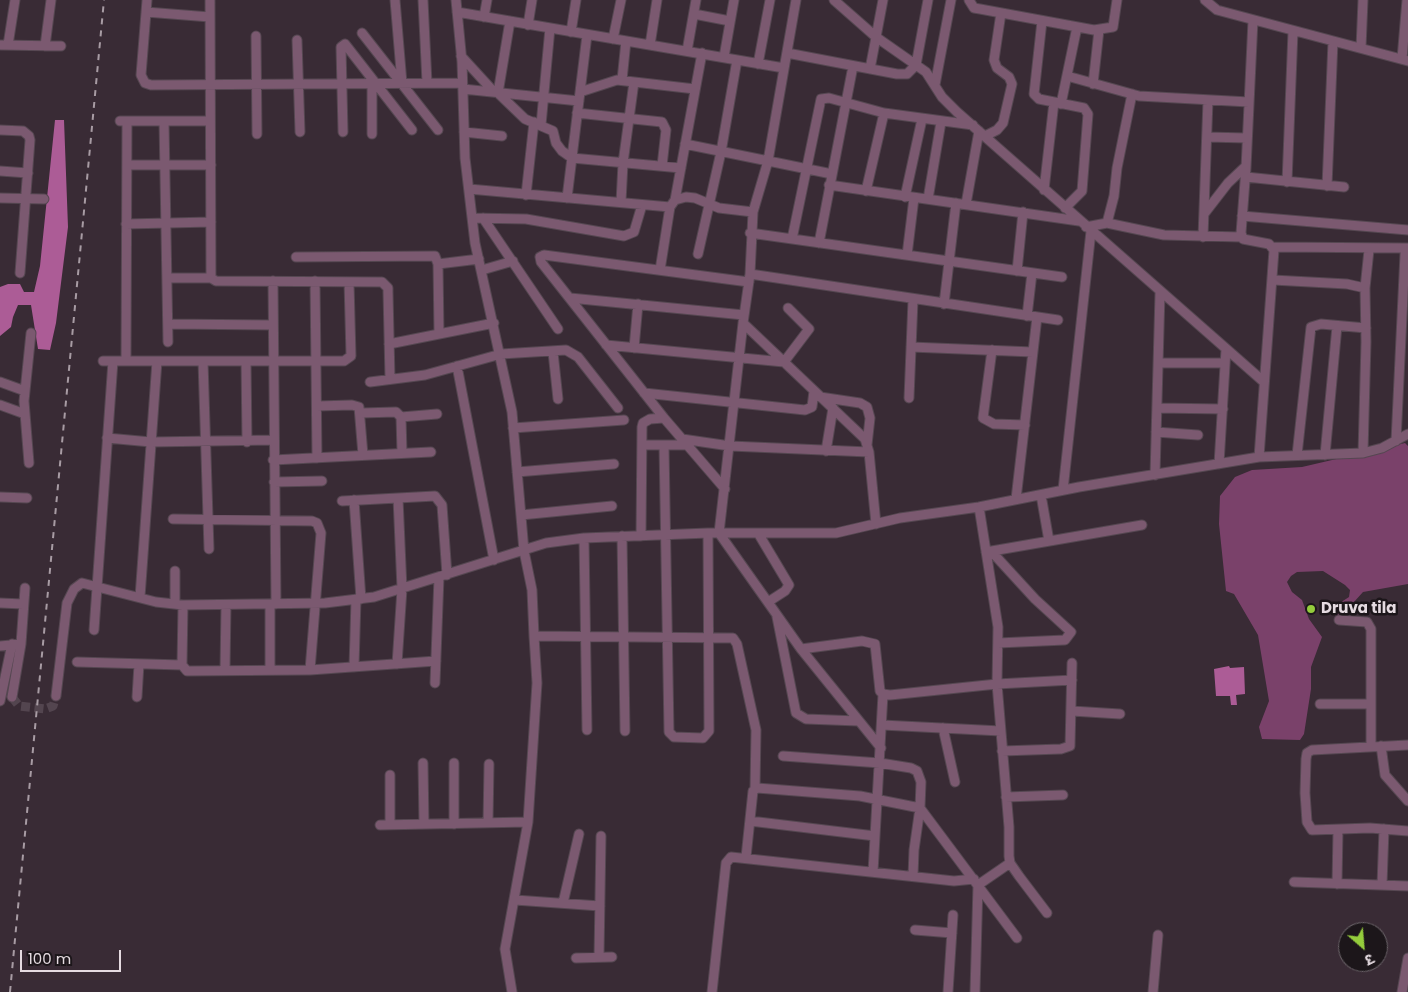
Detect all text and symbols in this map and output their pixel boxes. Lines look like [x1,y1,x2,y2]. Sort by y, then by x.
place label: Druva tila [1321,600,1396,618]
marker: Druva tila [1305,603,1317,615]
north arrow [1338,922,1388,972]
scale bar [22,940,124,972]
text: 100 m [28,948,71,969]
text: उ [1361,949,1377,970]

